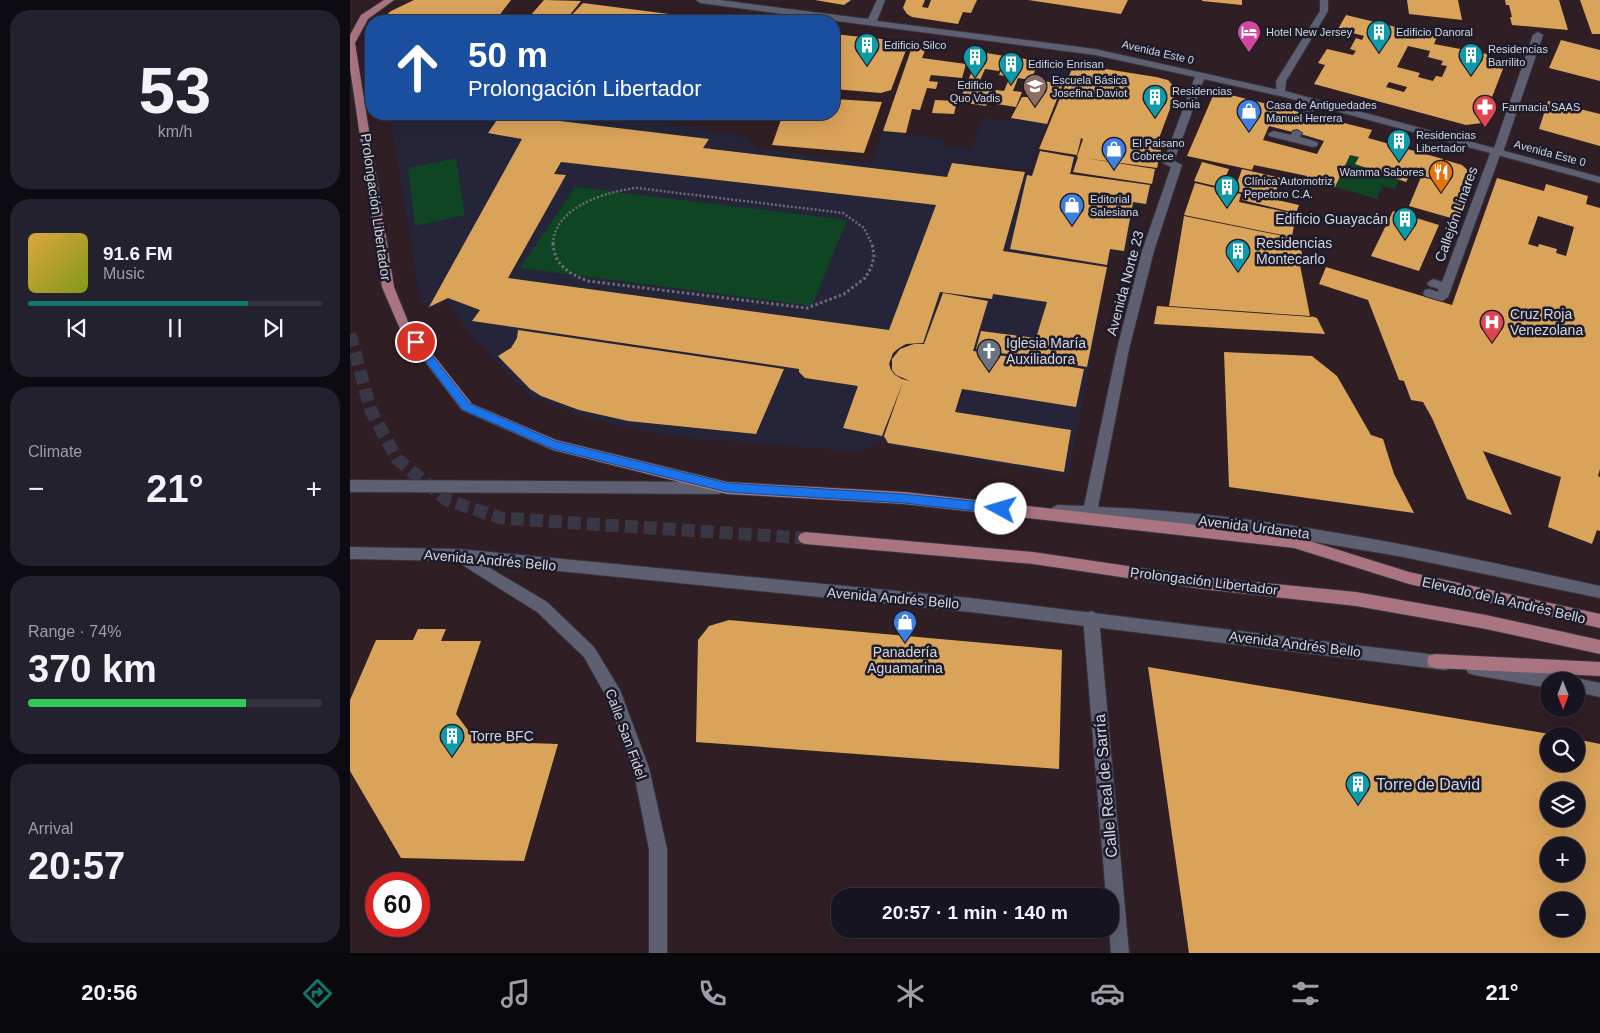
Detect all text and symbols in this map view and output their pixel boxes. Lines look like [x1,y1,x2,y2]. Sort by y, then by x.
hotel icon: Hotel New Jersey [1236,19,1262,53]
building icon: Edificio Danoral [1366,19,1392,53]
place label: Hotel New Jersey [1266,26,1353,38]
place label: Edificio Danoral [1396,26,1473,38]
building icon: Edificio Silco [854,32,880,66]
icon: ahead [385,35,450,100]
text: 50 m [468,35,548,74]
street label: Avenida Este 0 [1121,38,1195,66]
place label: Edificio Silco [884,39,946,51]
building icon: Residencias Barrilito [1458,42,1484,76]
place label: Residencias Barrilito [1488,43,1548,68]
building icon: Edificio Quo Vadis [962,44,988,78]
building icon: Edificio Enrisan [998,51,1024,85]
text: 53 [139,54,211,127]
place label: Edificio Enrisan [1028,58,1104,70]
school or university icon: Escuela Básica Josefina Daviot [1022,73,1048,107]
place label: Escuela Básica Josefina Daviot [1052,74,1128,99]
text: Prolongación Libertador [468,76,702,101]
place label: Edificio Quo Vadis [950,79,1001,104]
building icon: Residencias Sonia [1142,84,1168,118]
place label: Residencias Sonia [1172,85,1232,110]
pharmacy icon: Farmacia SAAS [1472,94,1498,128]
shop icon: Casa de Antiguedades Manuel Herrera [1236,98,1262,132]
place label: Casa de Antiguedades Manuel Herrera [1266,99,1377,124]
place label: Farmacia SAAS [1502,101,1580,113]
text: km/h [158,123,192,140]
building icon: Residencias Libertador [1386,128,1412,162]
place label: Residencias Libertador [1416,129,1476,154]
street label: Prolongación Libertador [358,132,394,282]
shop icon: El Paisano Cobrece [1101,136,1127,170]
place label: El Paisano Cobrece [1132,137,1185,162]
street label: Avenida Este 0 [1513,138,1587,168]
restaurant icon: Wamma Sabores [1428,159,1454,193]
street label: Callejón Linares [1431,164,1481,264]
place label: Wamma Sabores [1339,166,1425,178]
building icon: Clínica Automotriz Pepetoro C.A. [1214,174,1240,208]
place label: Clínica Automotriz Pepetoro C.A. [1244,175,1333,200]
shop icon: Editorial Salesiana [1059,192,1085,226]
place label: Editorial Salesiana [1090,193,1139,218]
building icon: Edificio Guayacán [1392,206,1418,240]
place label: Edificio Guayacán [1275,211,1388,227]
street label: Avenida Norte 23 [1103,229,1147,337]
place label: Residencias Montecarlo [1256,235,1332,267]
building icon: Residencias Montecarlo [1225,238,1251,272]
text: 91.6 FM [103,243,173,264]
text: Music [103,265,145,282]
place label: Cruz Roja Venezolana [1510,306,1583,338]
hospital icon: Cruz Roja Venezolana [1479,309,1505,343]
icon: previous [63,314,91,342]
icon: pause [161,314,189,342]
icon: next [259,314,287,342]
pin [395,321,437,363]
icon: arrive [402,328,430,356]
place label: Iglesia María Auxiliadora [1006,335,1086,367]
church icon: Iglesia María Auxiliadora [976,338,1002,372]
text: Climate [28,443,82,460]
text: 21° [146,468,204,510]
text: − [28,473,44,504]
text: + [306,473,322,504]
position arrow [974,482,1026,534]
street label: Avenida Urdaneta [1198,512,1311,542]
street label: Avenida Andrés Bello [423,546,557,574]
street label: Prolongación Libertador [1129,564,1279,598]
street label: Elevado de la Andrés Bello [1421,573,1588,627]
street label: Avenida Andrés Bello [826,584,960,612]
shop icon: Panadería Aguamarina [892,609,918,643]
text: Range · 74% [28,623,121,640]
street label: Avenida Andrés Bello [1228,628,1362,660]
place label: Panadería Aguamarina [867,644,943,676]
text: 370 km [28,648,157,690]
north arrow [1540,672,1585,718]
map controls [1540,672,1585,937]
street label: Calle San Fidel [602,687,650,781]
street label: Calle Real de Sarría [1091,713,1120,858]
building icon: Torre BFC [439,723,465,757]
button: search [1540,727,1585,772]
place label: Torre BFC [470,728,534,744]
building icon: Torre de David [1345,771,1371,805]
place label: Torre de David [1376,776,1480,793]
button: layers [1540,782,1585,827]
text: Arrival [28,820,73,837]
button: + [1540,837,1585,882]
text: 20:57 [28,845,125,887]
speed limit sign: 60 [365,872,430,937]
button: − [1540,892,1585,937]
text: 20:57 · 1 min · 140 m [882,902,1068,923]
icon: directions [300,976,335,1011]
icon: music [498,976,533,1011]
icon: phone [695,976,730,1011]
icon: climate [893,976,928,1011]
icon: car [1090,976,1125,1011]
icon: filters [1288,976,1323,1011]
text: 20:56 [81,980,138,1005]
text: 21° [1485,980,1519,1005]

